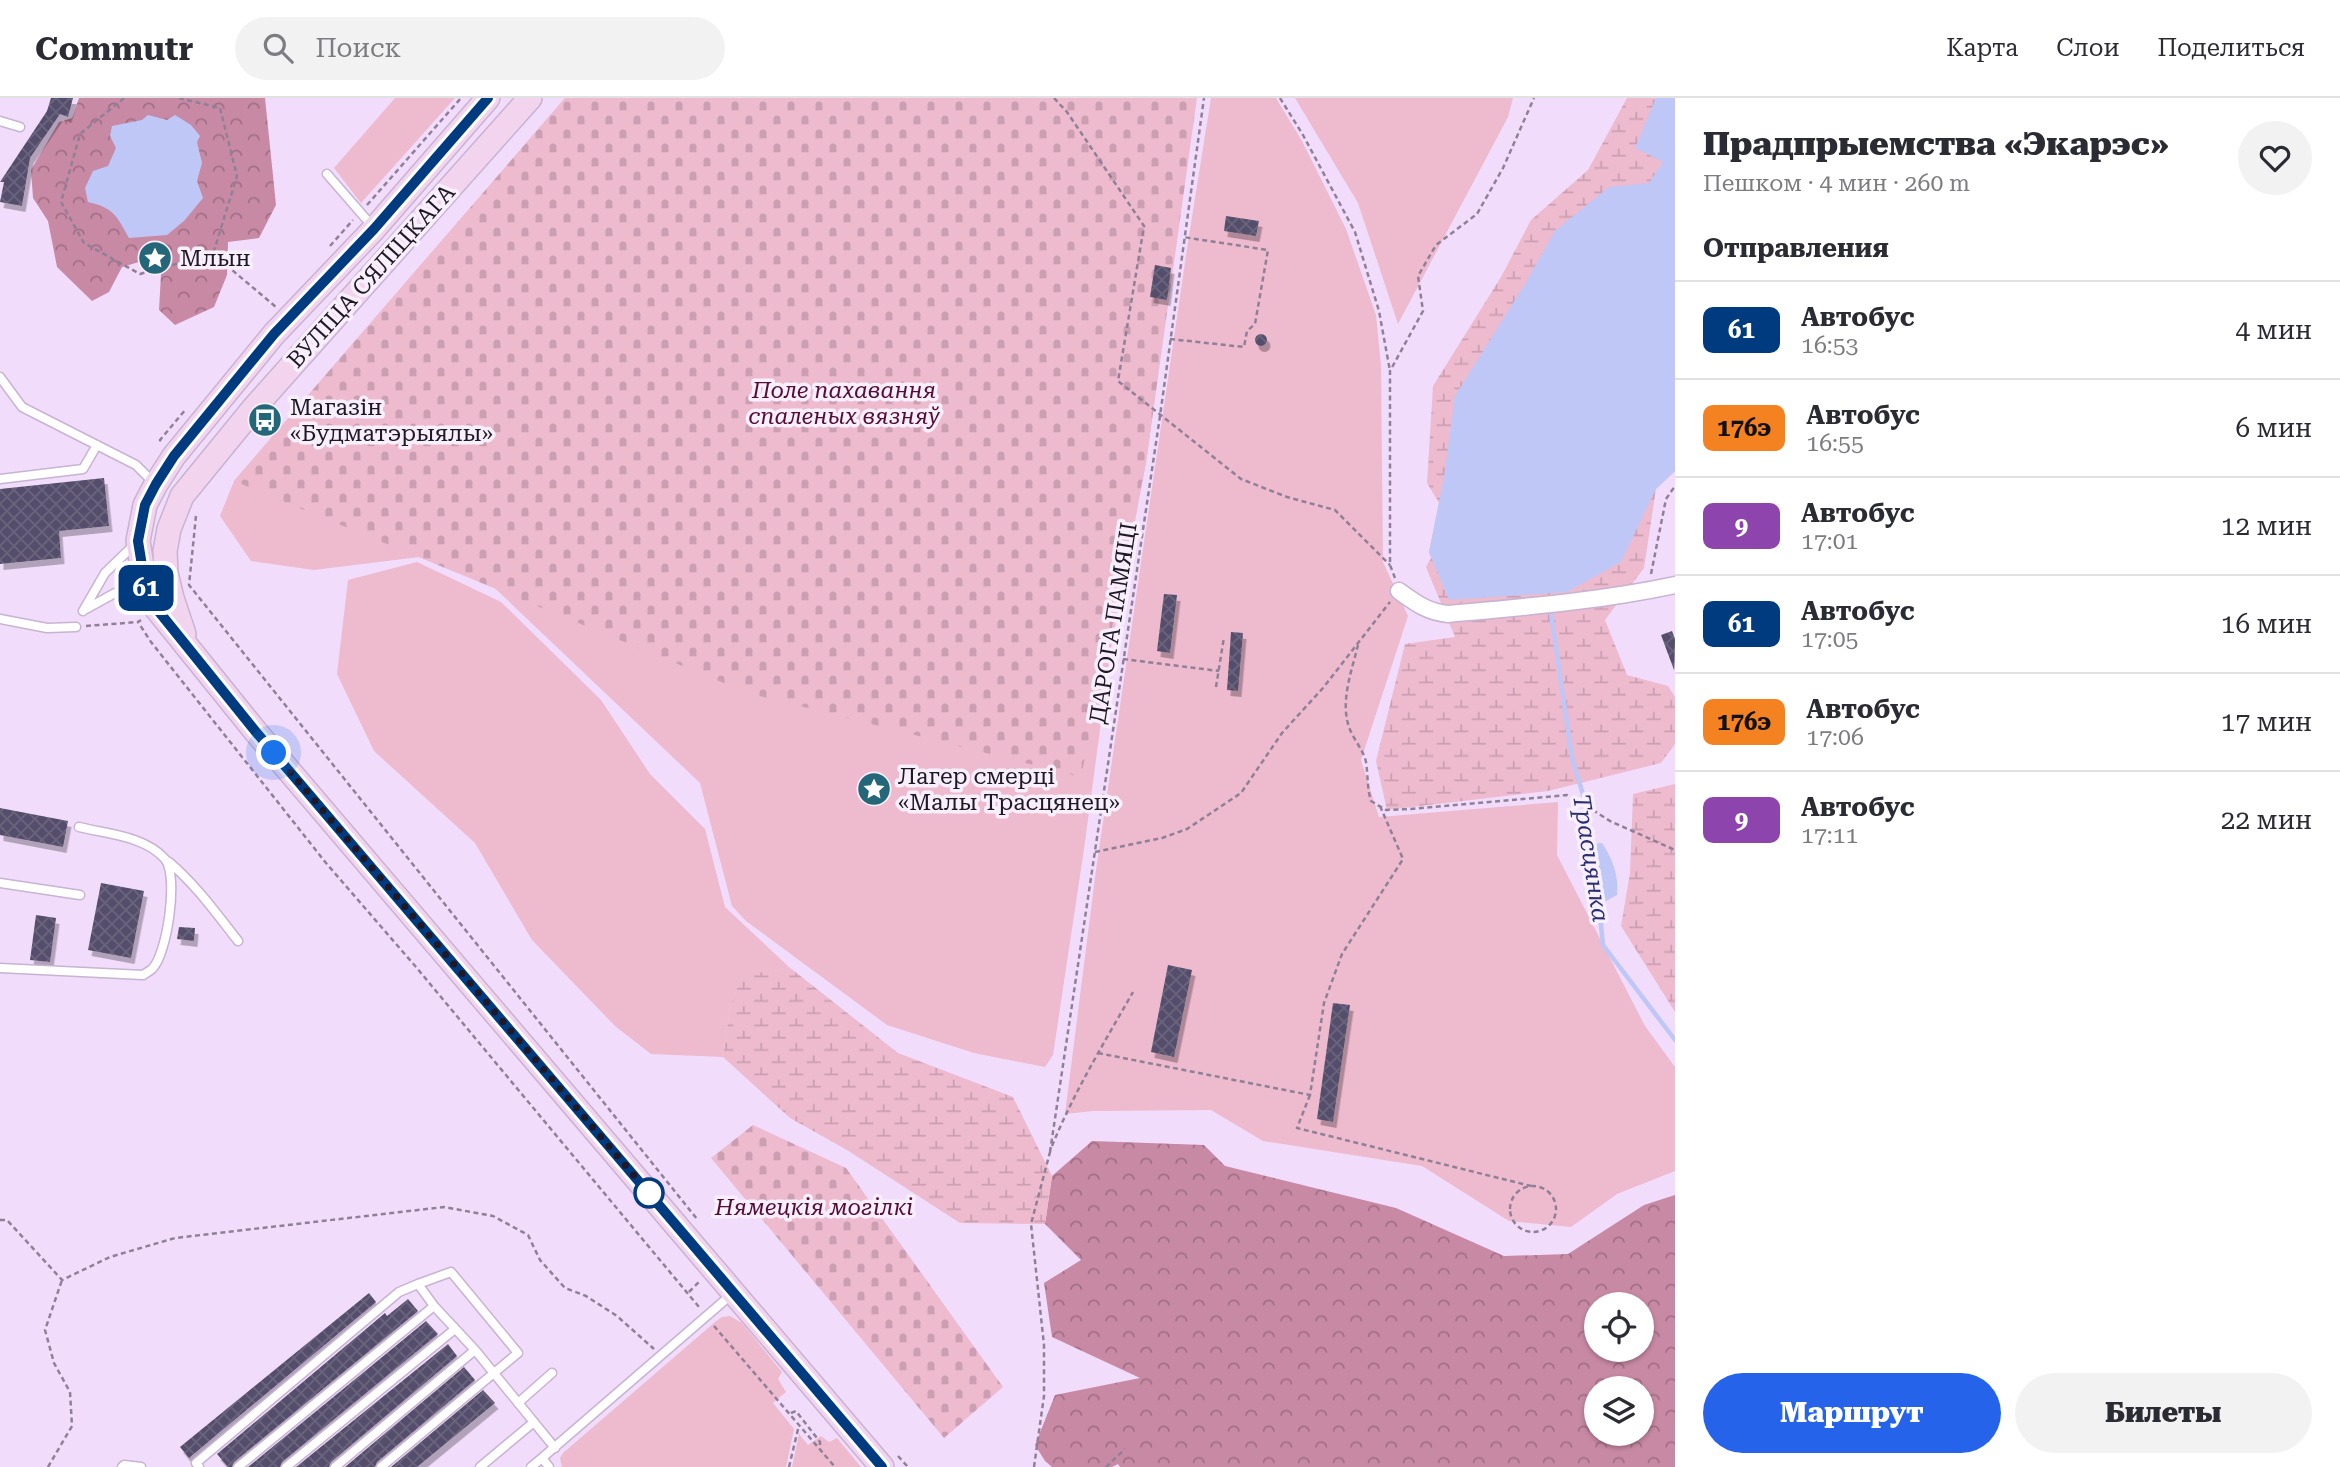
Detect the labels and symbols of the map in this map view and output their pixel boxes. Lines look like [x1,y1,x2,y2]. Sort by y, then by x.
street label: ВУЛІЦА СЯЛІЦКАГА [282,179,461,374]
place icon: Млын [136,239,174,277]
place label: Млын [180,245,251,272]
park label: Поле пахавання спаленых вязняў [748,377,941,430]
place label: Магазін «Будматэрыялы» [290,394,493,447]
bus stop icon: Магазін «Будматэрыялы» [246,401,284,439]
street label: ДАРОГА ПАМЯЦІ [1084,521,1143,726]
line badge: 61 [114,565,178,611]
your location [256,735,291,770]
place label: Лагер смерці «Малы Трасцянец» [898,763,1120,816]
place icon: Лагер смерці «Малы Трасцянец» [855,770,893,808]
water label: Трасцянка [1567,792,1615,924]
unlabelled marker [634,1178,664,1208]
park label: Нямецкія могілкі [714,1194,913,1221]

